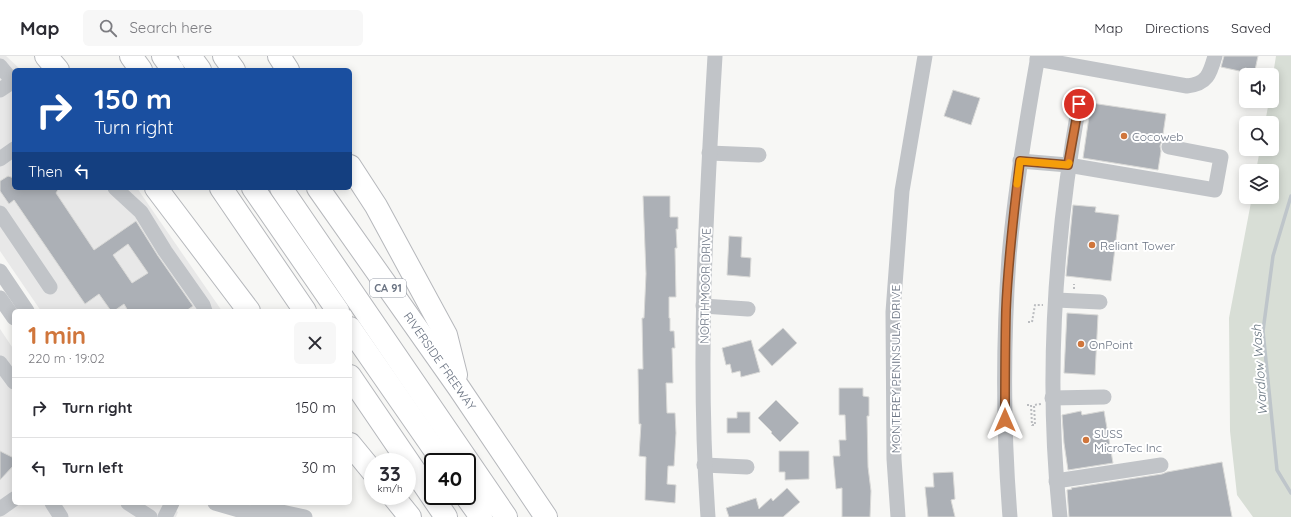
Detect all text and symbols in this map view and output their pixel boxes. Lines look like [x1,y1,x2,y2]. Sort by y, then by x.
search box [83,10,363,46]
text: Map [20,16,59,40]
icon: search [97,17,119,39]
text: Search here [129,18,212,37]
text: Map [1094,19,1123,37]
text: Directions [1145,19,1209,37]
text: Saved [1231,19,1271,37]
map controls [1239,68,1279,204]
button: sound [1239,68,1279,108]
text: 150 m [94,81,172,116]
icon: right [28,84,80,136]
pin [1062,87,1096,121]
icon: arrive [1068,93,1090,115]
text: Turn right [94,116,174,139]
button: search [1239,116,1279,156]
place label: Cocoweb [1132,129,1184,144]
marker: Cocoweb [1119,131,1129,141]
icon: left [71,160,93,182]
text: Then [28,162,63,181]
button: layers [1239,164,1279,204]
street label: NORTHMOOR DRIVE [696,228,714,344]
place label: Reliant Tower [1100,238,1176,253]
marker: Reliant Tower [1087,240,1097,250]
road number: CA 91 [370,279,406,297]
street label: MONTEREY PENINSULA DRIVE [888,285,903,453]
street label: RIVERSIDE FREEWAY [401,309,480,413]
text: 1 min [28,320,86,350]
button: close [294,322,336,364]
water label: Wardlow Wash [1248,324,1270,416]
place label: OnPoint [1089,337,1133,352]
marker: OnPoint [1076,339,1086,349]
text: 220 m · 19:02 [28,350,105,366]
icon: right [28,397,50,419]
text: Turn right [62,398,133,417]
text: 150 m [296,398,336,417]
position arrow [984,399,1026,441]
place label: SUSS MicroTec Inc [1094,426,1162,455]
marker: SUSS MicroTec Inc [1081,435,1091,445]
speed limit sign: 40 [424,453,476,505]
icon: left [28,457,50,479]
text: Turn left [62,458,124,477]
text: 30 m [301,458,336,477]
text: 33 [379,461,401,486]
text: km/h [377,482,403,495]

